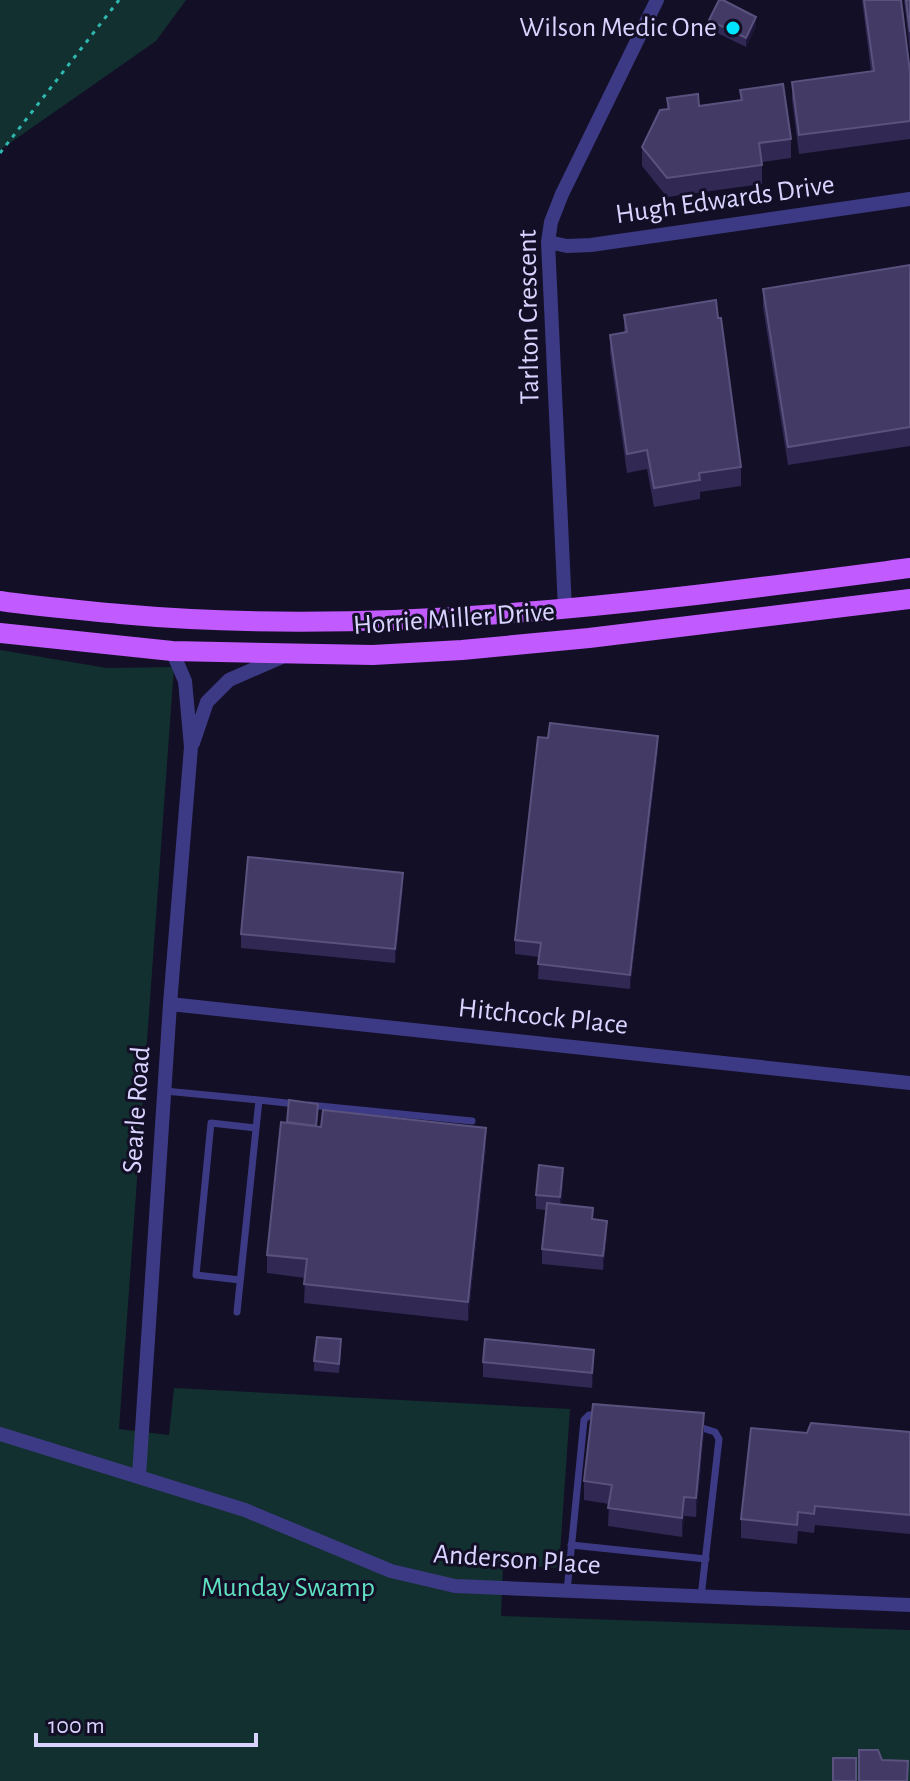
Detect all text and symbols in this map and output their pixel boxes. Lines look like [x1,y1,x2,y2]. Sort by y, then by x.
place label: Wilson Medic One [519,14,717,42]
marker: Wilson Medic One [724,19,742,37]
street label: Hugh Edwards Drive [614,171,836,229]
street label: Tarlton Crescent [513,229,545,405]
street label: Horrie Miller Drive [352,598,556,640]
street label: Hitchcock Place [457,994,629,1040]
street label: Searle Road [119,1045,155,1175]
street label: Anderson Place [432,1540,602,1580]
park label: Munday Swamp [201,1574,375,1602]
scale bar [36,1697,256,1747]
text: 100 m [48,1714,105,1738]

